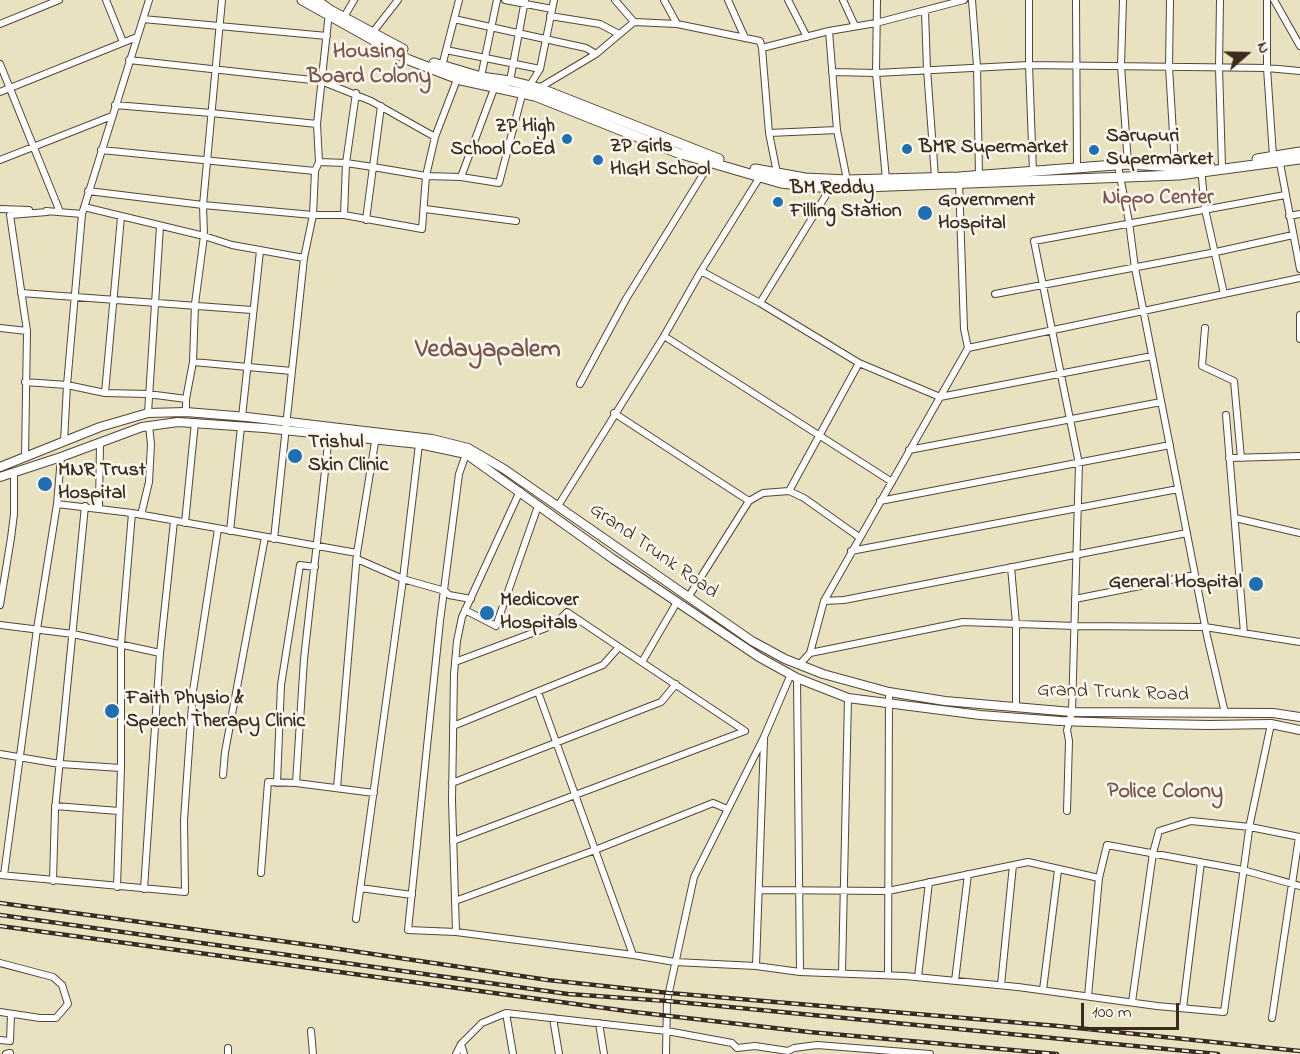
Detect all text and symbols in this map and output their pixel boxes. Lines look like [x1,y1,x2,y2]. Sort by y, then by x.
north arrow [1216,24,1276,84]
text: N [1250,39,1276,57]
district label: Housing Board Colony [307,40,431,92]
place label: ZP High School CoEd [450,116,555,163]
place label: Sarupuri Supermarket [1106,126,1213,173]
marker: ZP High School CoEd [560,132,574,146]
place label: ZP Girls HIGH School [610,136,710,183]
place label: BMR Supermarket [919,137,1068,161]
marker: BMR Supermarket [900,142,914,156]
marker: Sarupuri Supermarket [1087,143,1101,157]
marker: ZP Girls HIGH School [591,153,605,167]
place label: BM Reddy Filling Station [790,178,902,225]
district label: Nippo Center [1102,187,1214,213]
place label: Government Hospital [938,190,1035,237]
marker: BM Reddy Filling Station [771,195,785,209]
marker: Government Hospital [916,204,934,222]
district label: Vedayapalem [415,336,561,368]
place label: Trishul Skin Clinic [308,432,388,479]
marker: Trishul Skin Clinic [286,447,304,465]
place label: MNR Trust Hospital [58,460,146,507]
marker: MNR Trust Hospital [36,475,54,493]
street label: Grand Trunk Road [584,499,722,605]
place label: General Hospital [1109,572,1242,596]
marker: General Hospital [1247,575,1265,593]
place label: Medicover Hospitals [500,590,579,637]
marker: Medicover Hospitals [478,604,496,622]
street label: Grand Trunk Road [1037,679,1189,709]
place label: Faith Physio & Speech Therapy Clinic [126,688,305,735]
marker: Faith Physio & Speech Therapy Clinic [103,702,121,720]
district label: Police Colony [1107,780,1223,806]
scale bar [1084,991,1182,1029]
text: 100 m [1092,1000,1132,1026]

